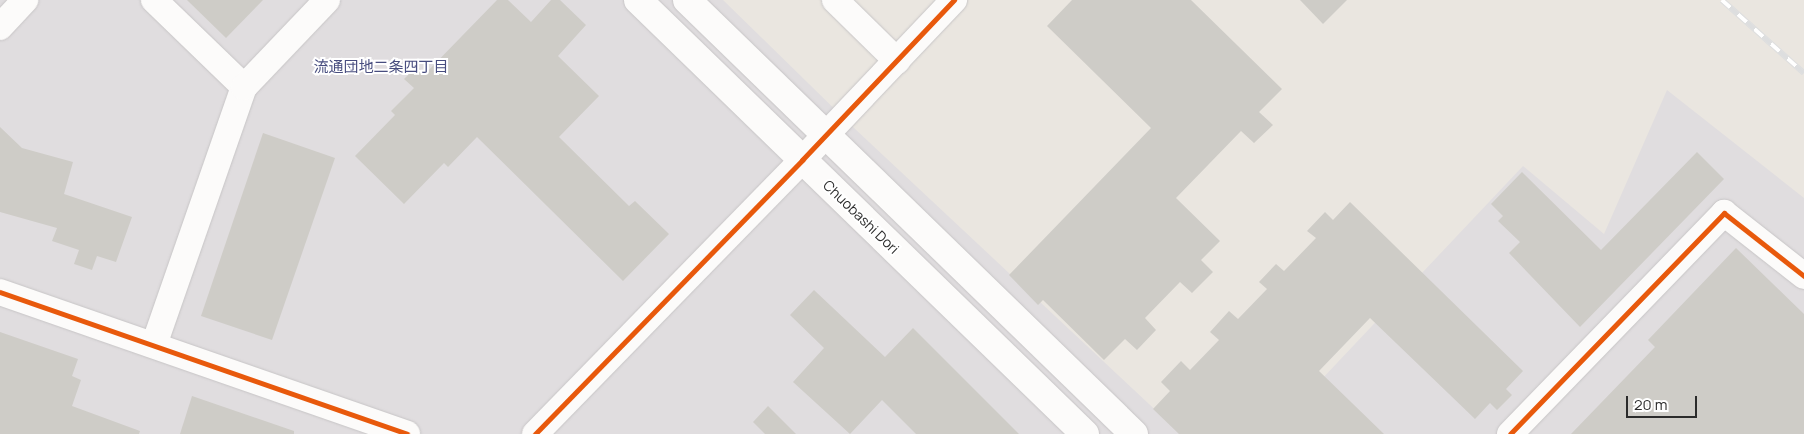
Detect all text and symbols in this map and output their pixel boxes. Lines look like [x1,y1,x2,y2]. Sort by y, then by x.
district label: 流通団地二条四丁目 [314,58,448,76]
street label: Chuobashi Dori [820,177,902,257]
scale bar [1629,386,1700,418]
text: 20 m [1634,394,1667,415]

